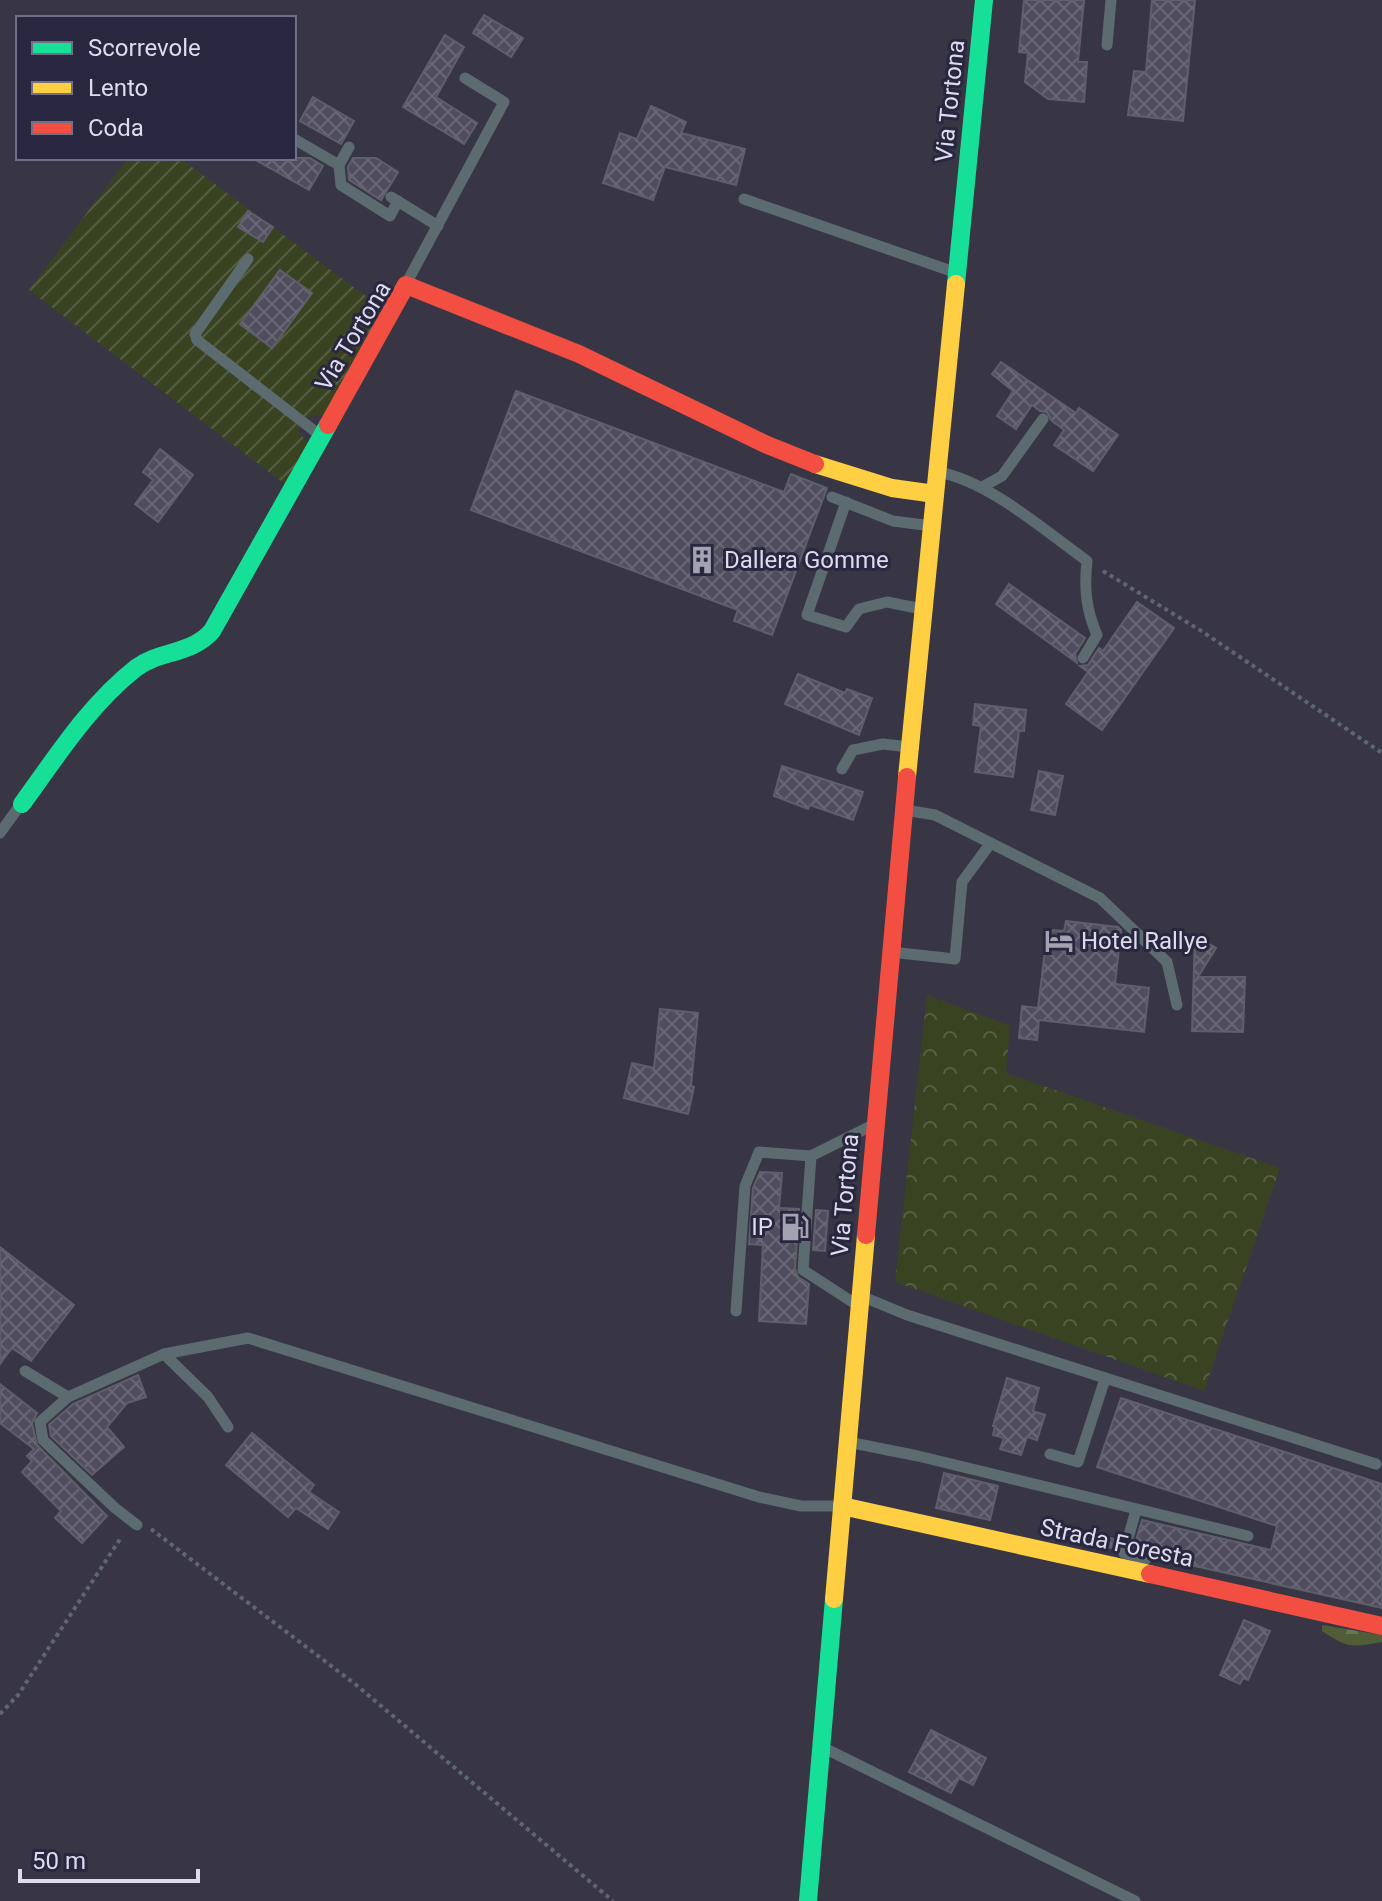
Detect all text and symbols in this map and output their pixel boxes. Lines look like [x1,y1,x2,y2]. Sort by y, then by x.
legend [16,16,296,160]
text: Scorrevole [88,34,201,62]
street label: Via Tortona [930,38,970,164]
text: Lento [88,74,148,102]
text: Coda [88,114,144,142]
street label: Via Tortona [309,276,397,396]
building icon: Dallera Gomme [687,545,717,575]
place label: Dallera Gomme [724,546,889,574]
hotel icon: Hotel Rallye [1044,926,1074,956]
place label: Hotel Rallye [1081,927,1208,955]
street label: Via Tortona [826,1133,864,1257]
fuel station icon: IP [780,1212,810,1242]
place label: IP [751,1213,773,1241]
street label: Strada Foresta [1038,1513,1196,1573]
scale bar [20,1833,198,1883]
text: 50 m [32,1847,86,1875]

